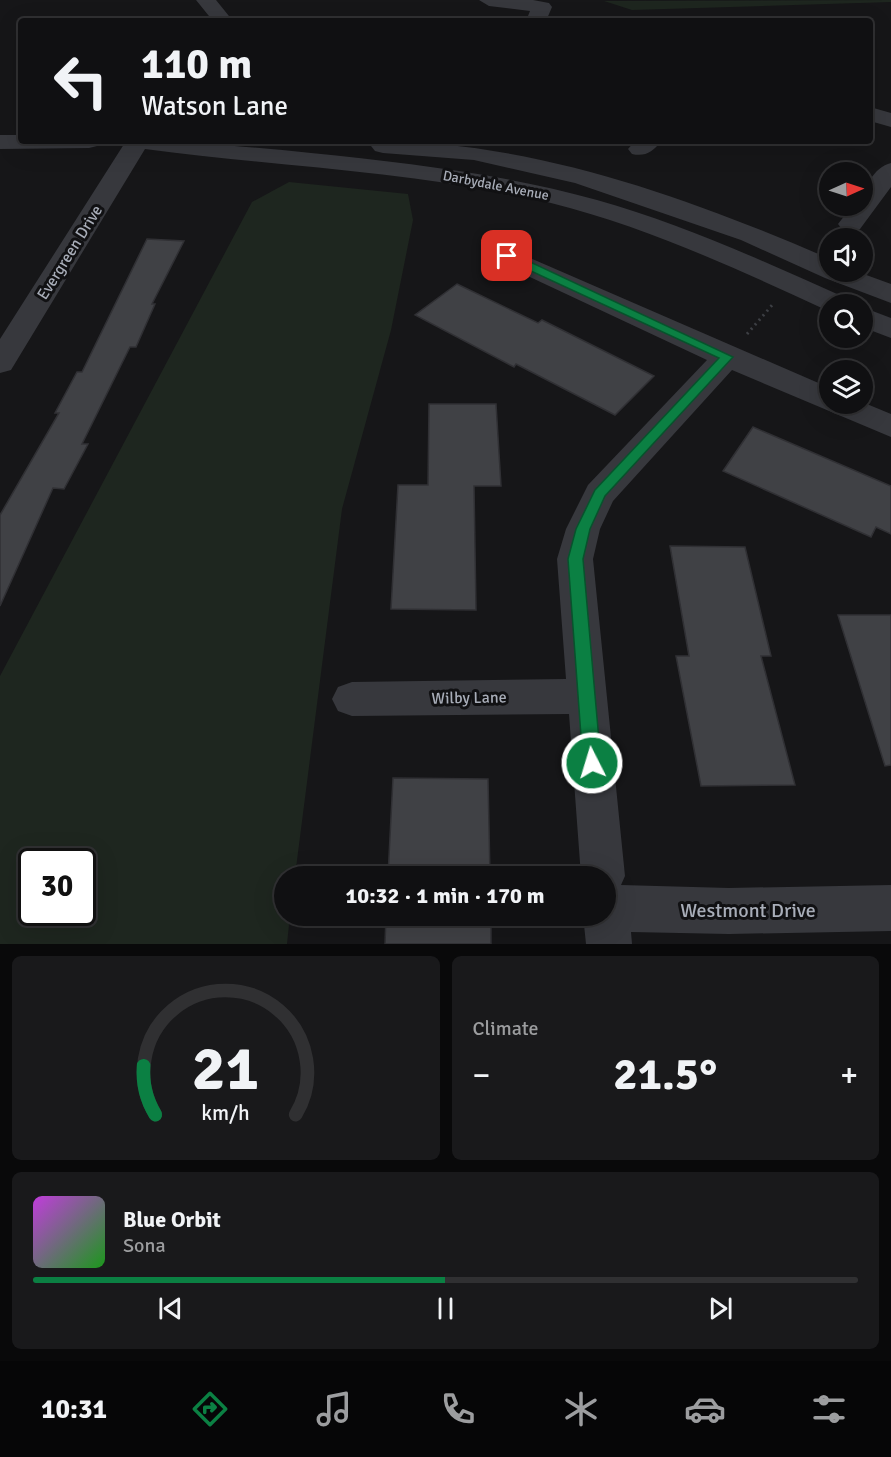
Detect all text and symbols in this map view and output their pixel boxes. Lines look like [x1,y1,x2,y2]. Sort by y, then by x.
text: 110 m [141,39,252,90]
icon: left [42,42,120,120]
text: Watson Lane [141,90,288,123]
north arrow [819,162,873,216]
map controls [819,162,873,414]
street label: Darbydale Avenue [442,167,550,204]
street label: Evergreen Drive [33,202,107,304]
button: sound [819,228,873,282]
pin [481,230,532,281]
icon: arrive [490,239,523,272]
button: search [819,294,873,348]
button: layers [819,360,873,414]
street label: Wilby Lane [431,687,507,709]
position arrow [560,731,624,795]
speed limit sign: 30 [18,848,96,926]
text: 10:32 · 1 min · 170 m [345,882,545,909]
street label: Westmont Drive [680,898,816,923]
text: Climate [473,1016,538,1041]
text: 21 [192,1030,259,1107]
text: 21.5° [613,1047,717,1102]
text: − [473,1055,490,1096]
text: + [840,1055,858,1096]
text: km/h [201,1100,250,1126]
text: Blue Orbit [123,1206,221,1233]
text: Sona [123,1233,166,1258]
icon: previous [154,1292,187,1325]
icon: pause [429,1292,462,1325]
icon: next [704,1292,737,1325]
icon: directions [189,1388,231,1430]
icon: music [313,1388,355,1430]
icon: phone [437,1388,479,1430]
icon: climate [560,1388,602,1430]
icon: car [684,1388,726,1430]
icon: filters [808,1388,850,1430]
text: 10:31 [41,1393,107,1426]

